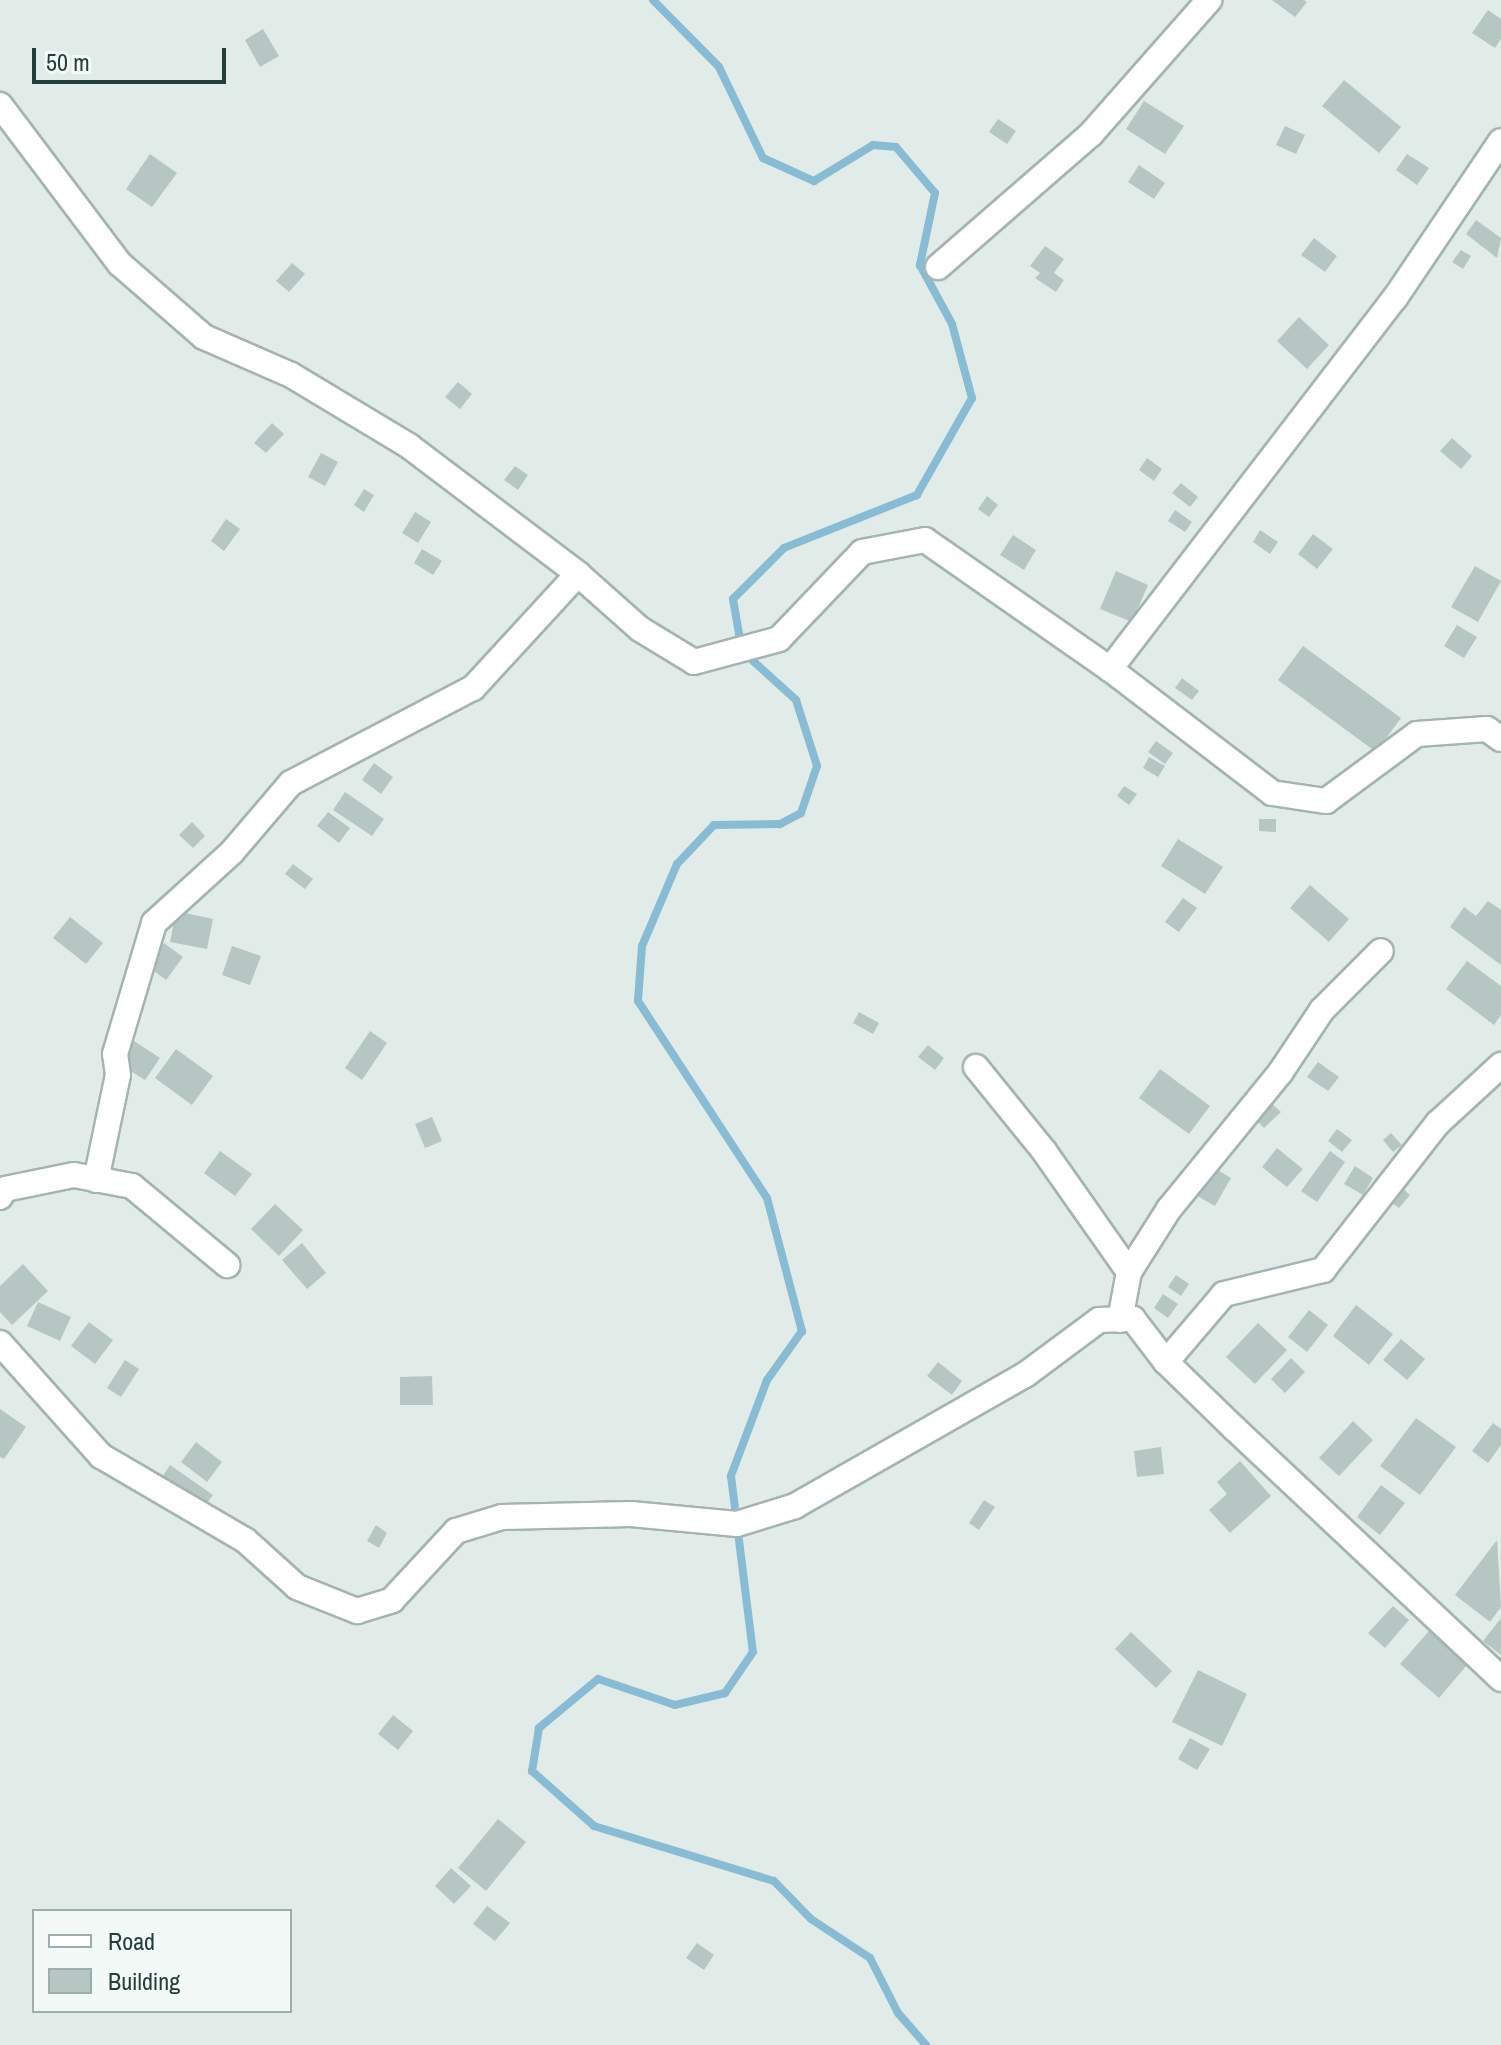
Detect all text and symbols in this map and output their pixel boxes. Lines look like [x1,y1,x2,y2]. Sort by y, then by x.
scale bar [36,32,230,82]
text: 50 m [46,46,90,78]
legend [32,1909,292,2013]
text: Road [108,1925,155,1957]
text: Building [108,1965,180,1997]

